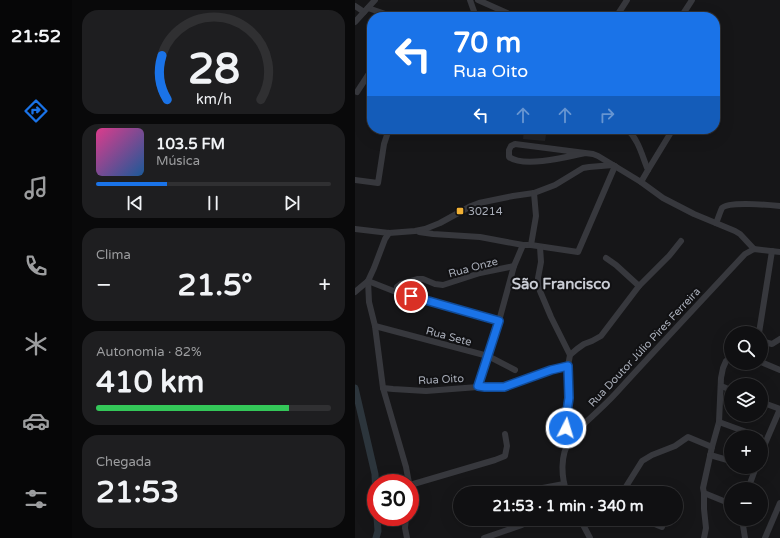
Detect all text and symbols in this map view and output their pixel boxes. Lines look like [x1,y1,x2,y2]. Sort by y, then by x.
text: 21:52 [11,25,61,47]
text: 70 m [453,26,521,60]
icon: left [387,28,439,80]
text: 28 [187,45,240,95]
text: Rua Oito [453,60,528,82]
text: km/h [196,91,231,108]
icon: directions [22,97,50,125]
icon: left [470,104,492,126]
icon: ahead [512,104,534,126]
icon: ahead [554,104,576,126]
icon: right [596,104,618,126]
text: 103.5 FM [156,135,225,153]
text: Música [156,153,200,169]
icon: music [22,174,50,202]
icon: previous [124,192,146,214]
icon: pause [202,192,224,214]
icon: next [281,192,303,214]
place label: 30214 [468,205,503,218]
marker: 30214 [455,206,465,216]
text: Clima [96,247,131,263]
icon: phone [22,252,50,280]
street label: Rua Onze [447,255,499,280]
text: 21.5° [178,267,253,304]
text: − [96,272,112,298]
text: + [319,272,331,298]
district label: São Francisco [512,275,610,293]
pin [394,279,428,313]
icon: arrive [400,285,422,307]
street label: Rua Doutor Júlio Pires Ferreira [586,285,703,410]
street label: Rua Sete [425,324,473,349]
map controls [724,326,768,526]
button: search [724,326,768,370]
icon: climate [22,330,50,358]
text: Autonomia · 82% [96,344,202,360]
text: 410 km [96,364,204,401]
street label: Rua Oito [418,372,465,387]
button: layers [724,378,768,422]
icon: car [22,407,50,435]
position arrow [545,407,587,449]
button: + [724,430,768,474]
text: Chegada [96,454,151,470]
text: 21:53 [96,474,179,511]
speed limit sign: 30 [367,474,419,526]
button: − [724,482,768,526]
icon: filters [22,485,50,513]
text: 21:53 · 1 min · 340 m [493,497,643,515]

